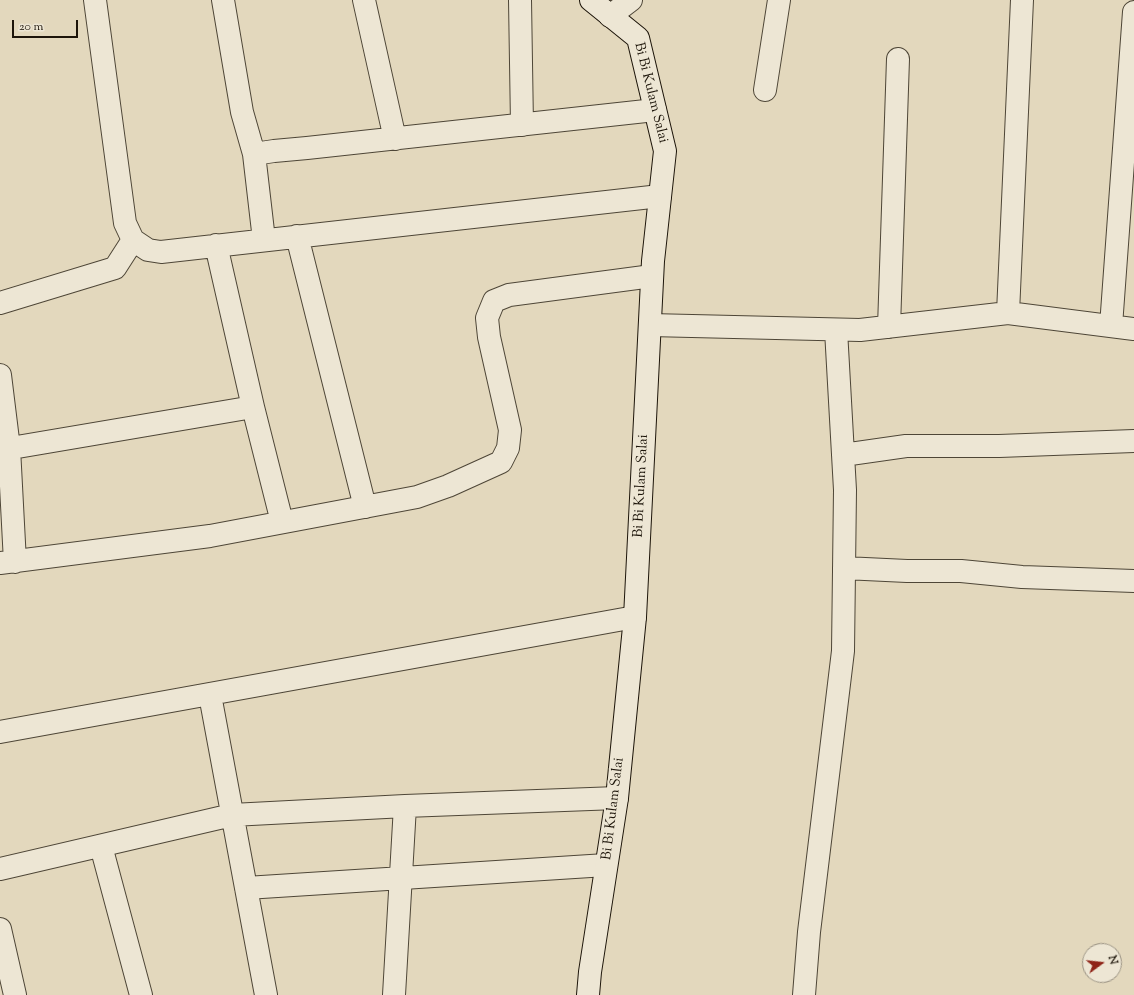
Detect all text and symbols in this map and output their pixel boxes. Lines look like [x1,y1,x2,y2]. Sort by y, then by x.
scale bar [14,12,80,38]
text: 20 m [19,18,43,36]
street label: Bi Bi Kulam Salai [629,41,671,145]
street label: Bi Bi Kulam Salai [631,434,653,538]
street label: Bi Bi Kulam Salai [599,757,629,861]
north arrow [1082,943,1122,983]
text: N [1104,954,1121,966]

